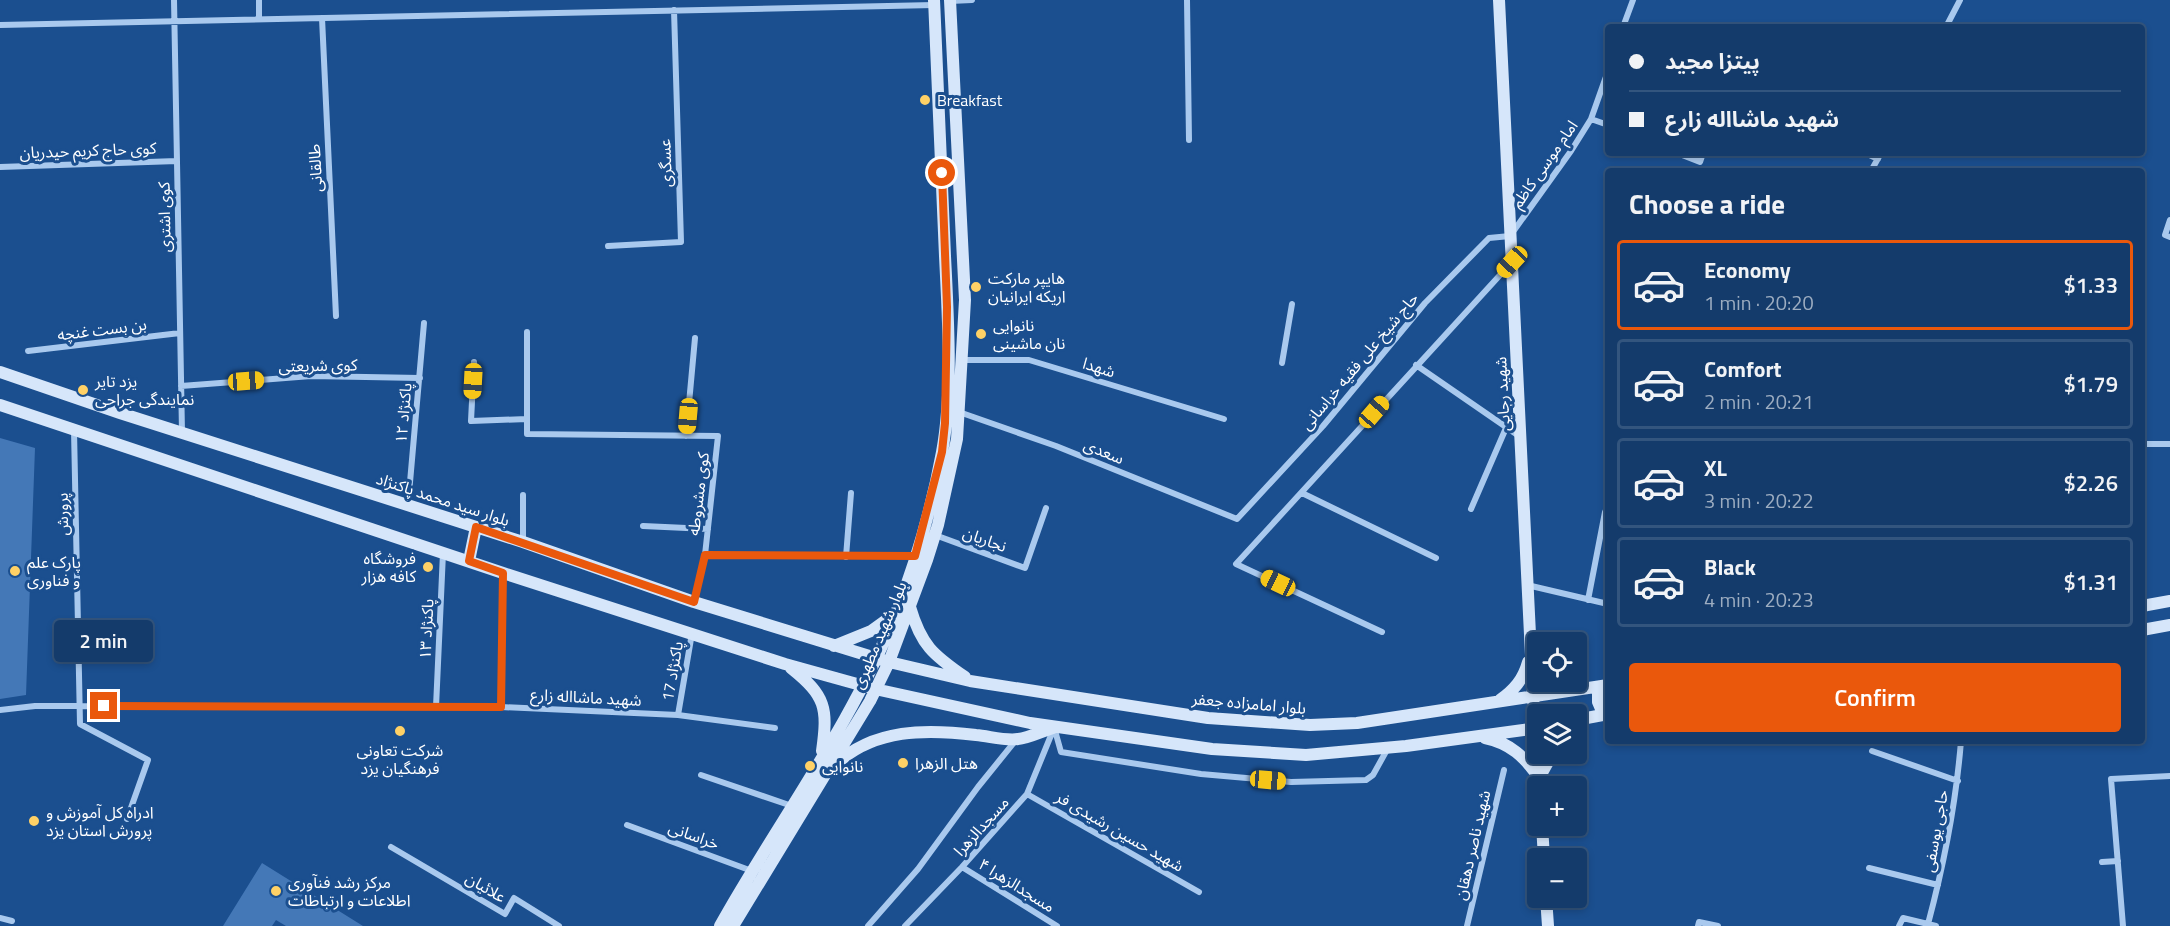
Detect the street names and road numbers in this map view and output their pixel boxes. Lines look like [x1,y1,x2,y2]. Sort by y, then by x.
street label: امام موسی کاظم [1505,115,1584,214]
street label: کوی حاج کریم حیدریان [19,136,157,165]
street label: عسگری [652,138,678,188]
street label: طالقانی [302,143,328,193]
street label: کوی اشتری [151,181,177,253]
street label: حاج شیخ علی فقیه خراسانی [1294,287,1425,436]
street label: بن بست غنچه [56,312,148,346]
street label: شهدا [1080,351,1118,383]
street label: کوی شریعتی [278,352,358,378]
street label: شهید رجایی [1488,356,1516,432]
street label: پاکنژاد ۱۲ [388,382,418,444]
street label: سعدی [1080,432,1128,470]
street label: کوی مشروطه [681,450,715,537]
street label: بلوار سید محمد پاکنژاد [373,466,513,532]
street label: پرورش [50,492,74,536]
street label: نجاریان [960,520,1010,558]
street label: بلوار شهید مطهری [846,577,912,693]
street label: پاکنژاد ۱۳ [412,598,440,660]
street label: پاکنژاد 17 [655,639,689,703]
street label: شهید ماشااله زارع [530,682,642,713]
street label: بلوار امامزاده جعفر [1190,686,1307,720]
street label: شهید حسین رشیدی فر [1051,784,1189,878]
street label: شهید ناصر دهقان [1448,788,1496,902]
street label: حاجی یوسفی [1916,788,1954,874]
street label: مسجدالزهرا [948,791,1014,861]
street label: خراسانی [665,815,723,855]
street label: مسجدالزهرا ۴ [974,852,1060,918]
street label: علائیان [461,866,511,908]

